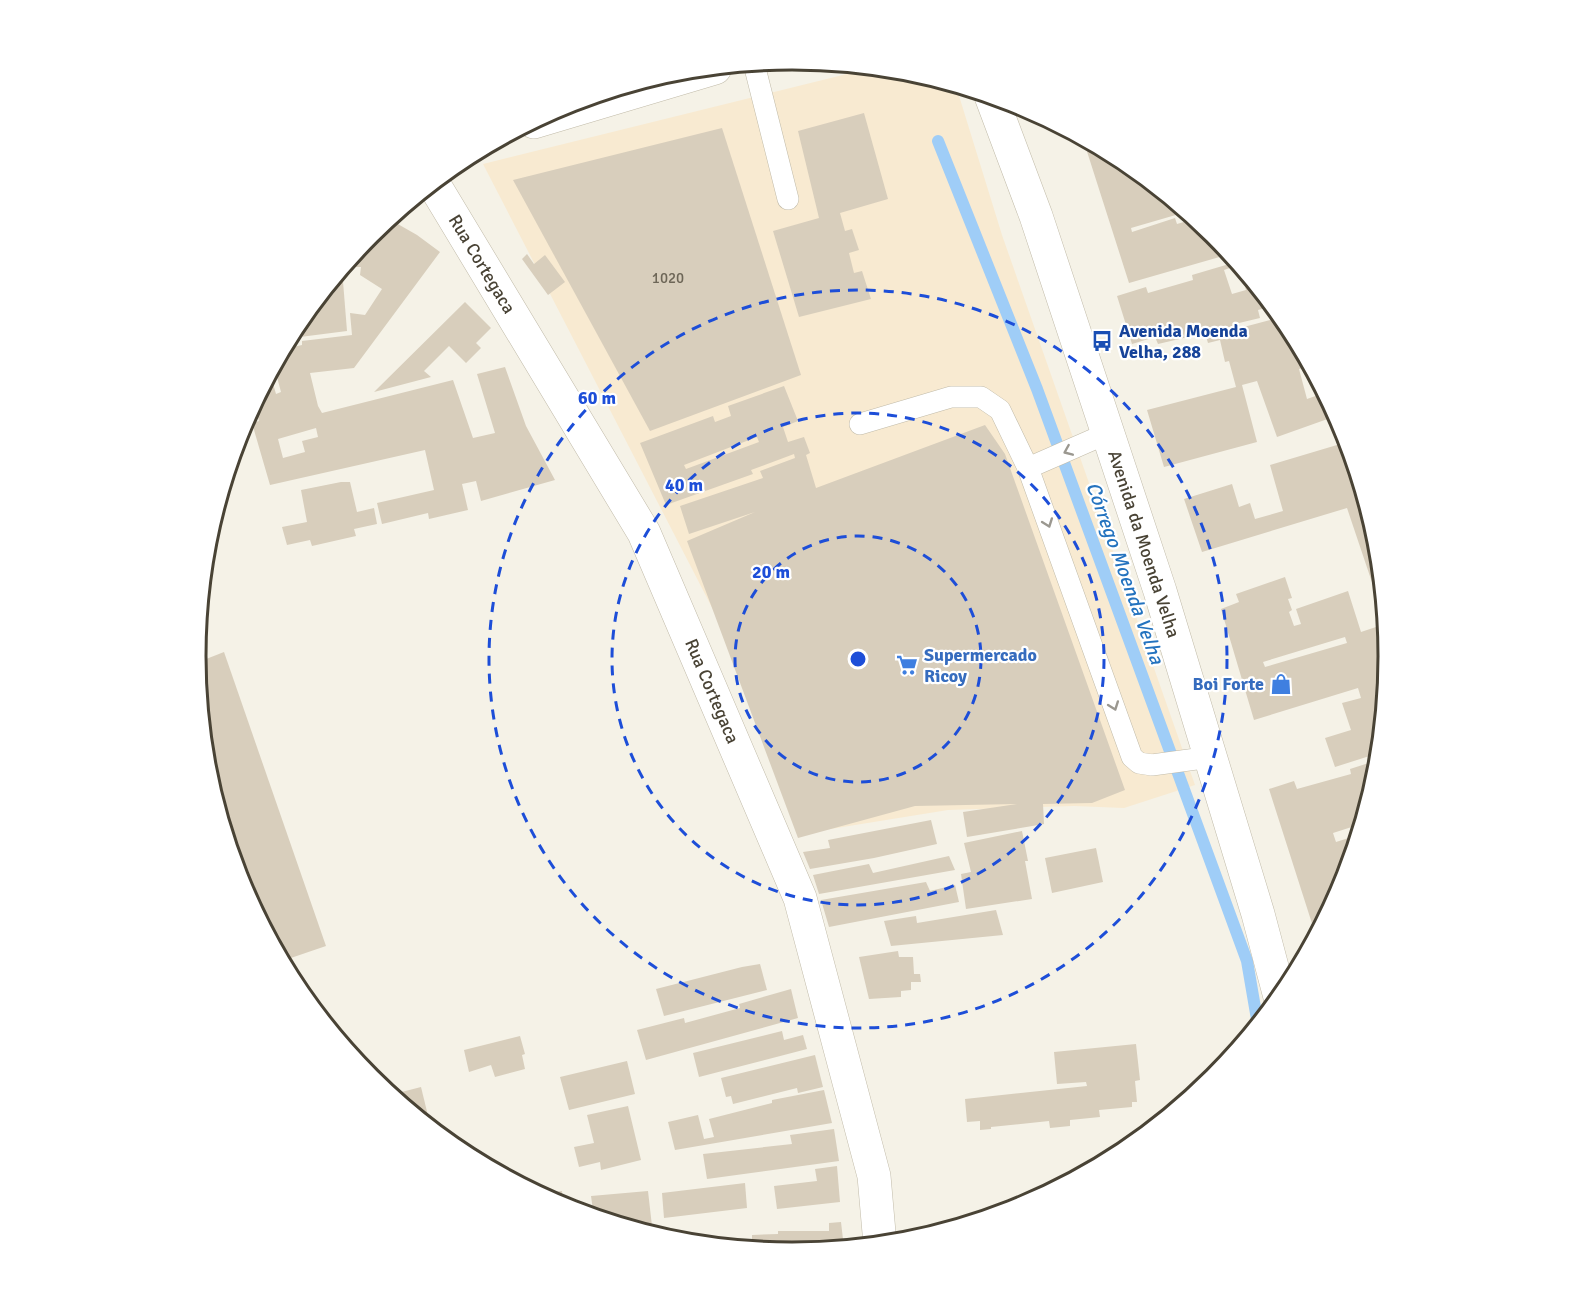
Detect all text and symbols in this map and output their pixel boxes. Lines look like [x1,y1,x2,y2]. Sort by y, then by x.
street label: Rua Cortegaca [444,210,520,318]
house number: 1020 [652,269,684,287]
place label: Avenida Moenda Velha, 288 [1119,320,1248,363]
bus stop icon: Avenida Moenda Velha, 288 [1090,329,1114,353]
text: 60 m [578,387,616,409]
one-way arrow [1063,443,1074,455]
street label: Avenida da Moenda Velha [1103,448,1185,640]
text: 40 m [665,474,703,496]
water label: Córrego Moenda Velha [1080,478,1170,668]
one-way arrow [1040,517,1053,528]
text: 20 m [752,561,790,583]
street label: Rua Cortegaca [680,635,744,747]
place label: Supermercado Ricoy [924,644,1037,687]
centre of rings [848,649,868,669]
supermarket icon: Supermercado Ricoy [895,653,919,677]
shop icon: Boi Forte [1269,672,1293,696]
place label: Boi Forte [1192,673,1264,695]
one-way arrow [1106,701,1119,711]

